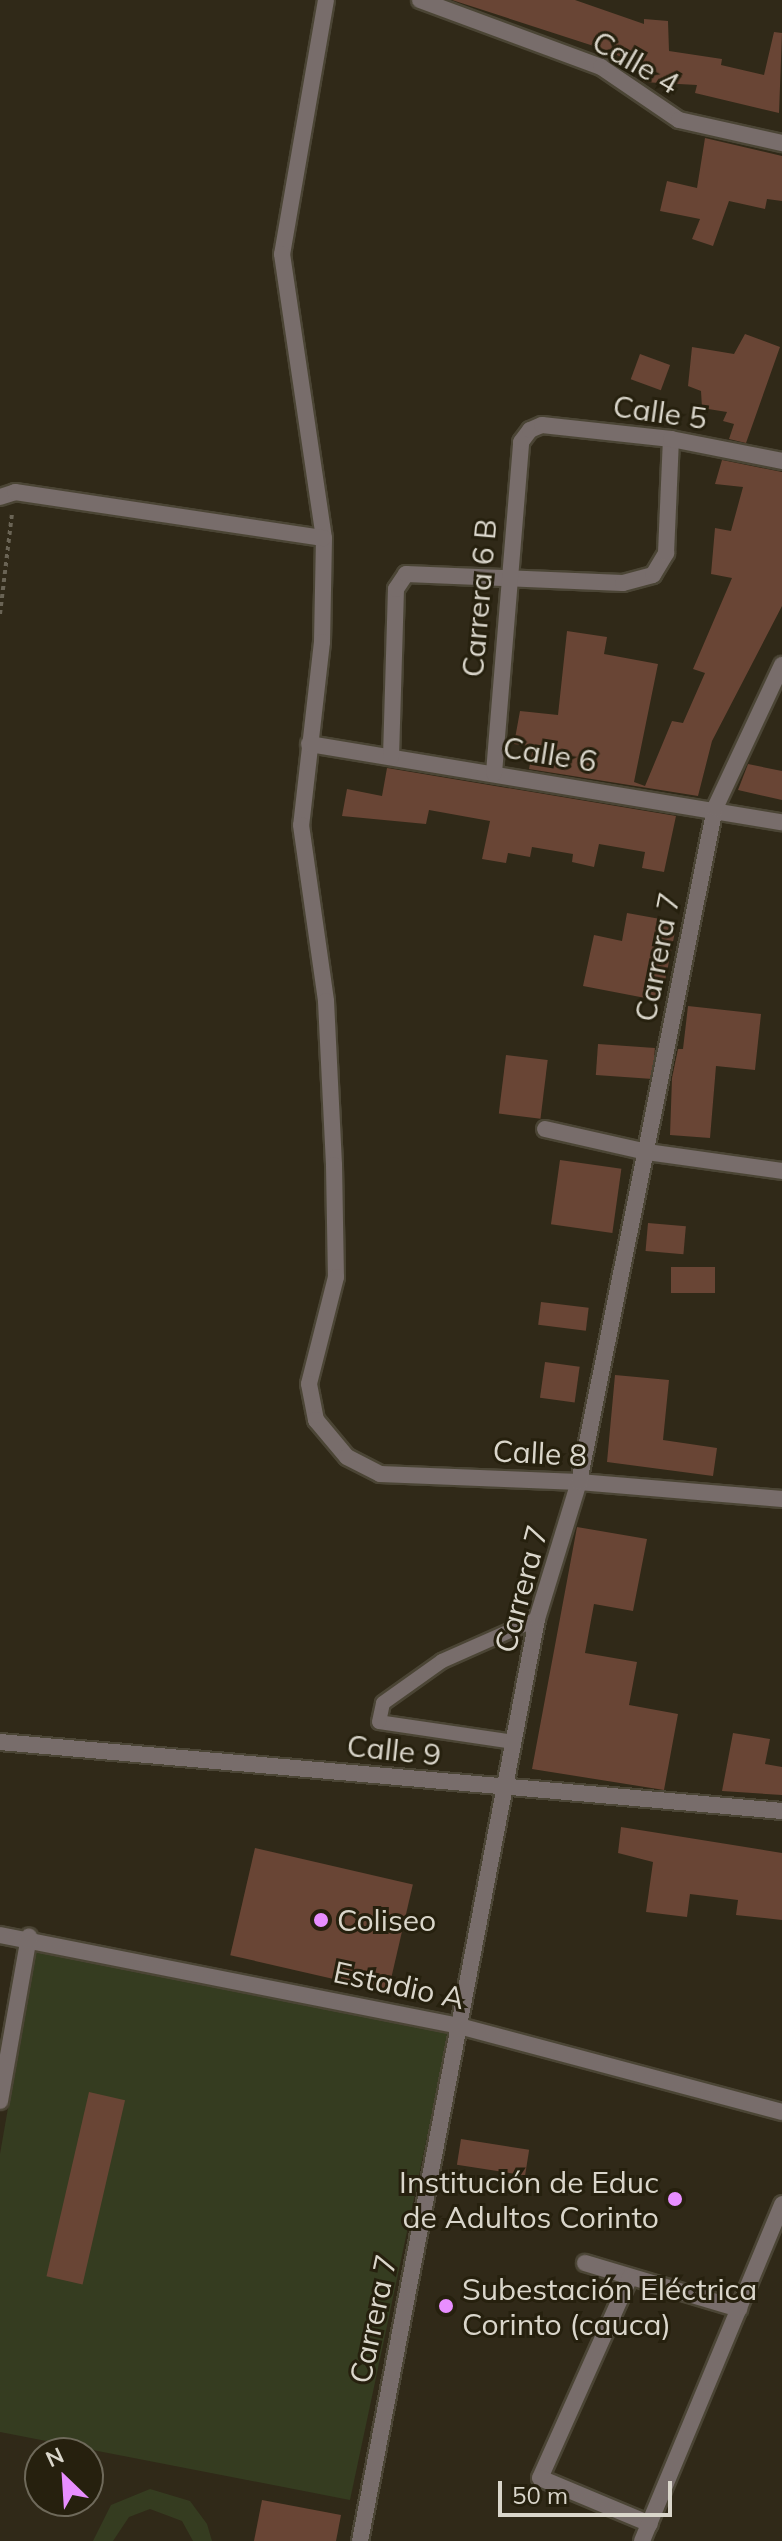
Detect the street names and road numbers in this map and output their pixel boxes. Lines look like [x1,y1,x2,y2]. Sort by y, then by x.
street label: Calle 4 [586,23,686,101]
street label: Calle 5 [611,388,709,436]
street label: Carrera 6 B [454,517,504,679]
street label: Calle 6 [501,729,599,779]
street label: Carrera 7 [627,890,687,1024]
street label: Calle 8 [492,1433,588,1473]
street label: Carrera 7 [487,1521,555,1657]
street label: Calle 9 [345,1727,443,1773]
street label: Estadio A [330,1954,468,2016]
street label: Carrera 7 [342,2251,404,2387]

